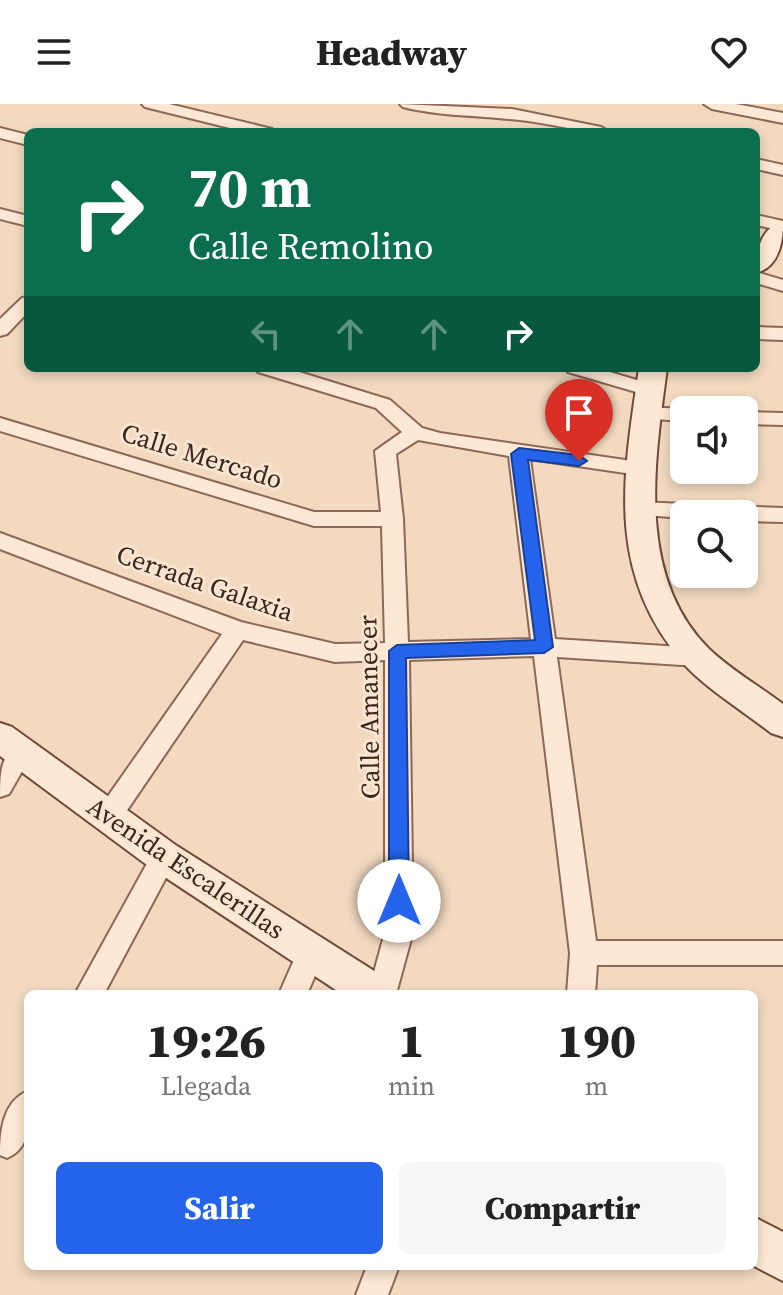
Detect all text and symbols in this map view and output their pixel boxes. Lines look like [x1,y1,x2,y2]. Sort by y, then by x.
text: Headway [316,28,467,77]
icon: menu [32,30,76,74]
icon: heart [707,30,751,74]
text: 70 m [188,149,311,226]
icon: right [56,160,160,264]
text: Calle Remolino [188,222,434,271]
icon: left [244,312,288,356]
icon: ahead [328,312,372,356]
icon: ahead [412,312,456,356]
icon: right [496,312,540,356]
pin [545,379,613,461]
icon: arrive [557,391,601,435]
map controls [670,396,758,588]
button: sound [670,396,758,484]
street label: Calle Mercado [117,414,287,498]
button: search [670,500,758,588]
street label: Cerrada Galaxia [112,536,299,630]
street label: Calle Amanecer [349,615,389,799]
street label: Avenida Escalerillas [80,788,292,948]
position arrow [357,859,441,943]
text: 19:26 [146,1007,266,1073]
text: 1 [398,1007,425,1073]
text: 190 [557,1007,636,1073]
text: Llegada [161,1068,251,1104]
text: min [388,1068,435,1104]
text: m [585,1068,608,1104]
button: Salir [56,1162,383,1254]
button: Compartir [399,1162,726,1254]

